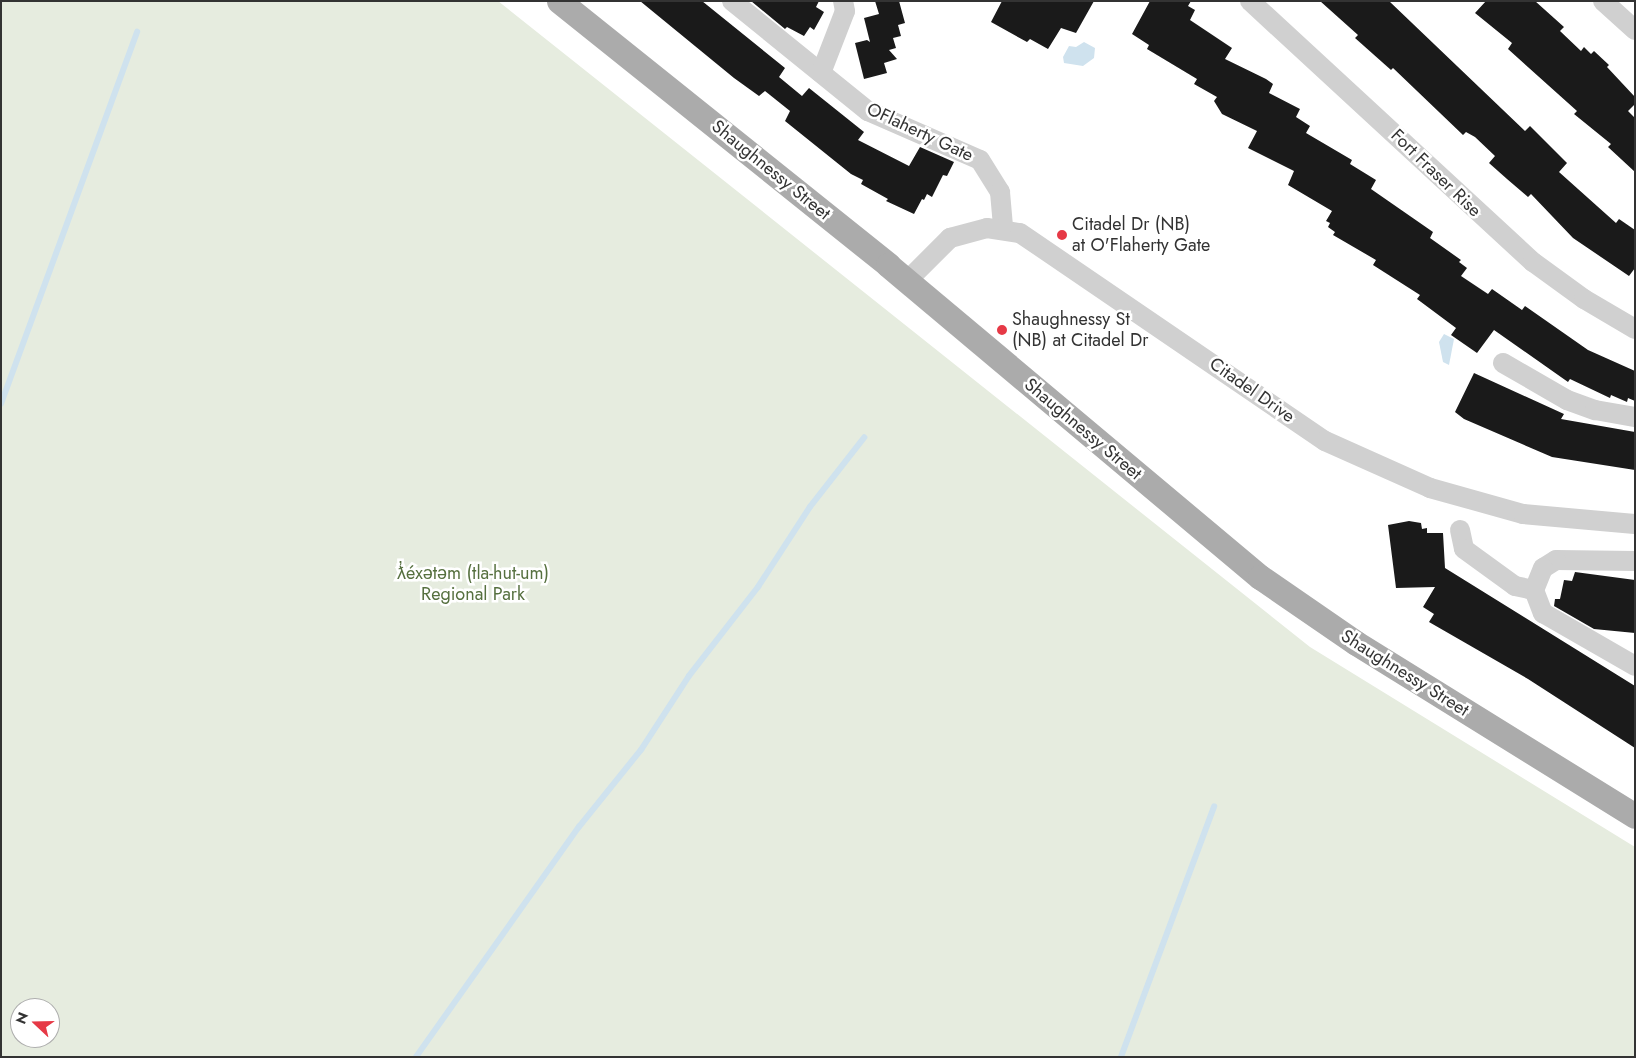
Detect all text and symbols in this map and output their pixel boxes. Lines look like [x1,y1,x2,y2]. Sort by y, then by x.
street label: OFlaherty Gate [863,98,977,166]
street label: Shaughnessy Street [707,115,835,225]
street label: Fort Fraser Rise [1386,125,1486,221]
place label: Citadel Dr (NB) at O'Flaherty Gate [1072,214,1210,256]
marker: Citadel Dr (NB) at O'Flaherty Gate [1056,229,1068,241]
place label: Shaughnessy St (NB) at Citadel Dr [1012,309,1148,352]
marker: Shaughnessy St (NB) at Citadel Dr [996,324,1008,336]
street label: Citadel Drive [1205,353,1299,427]
street label: Shaughnessy Street [1020,374,1146,484]
park label: ƛ̓éxətəm (tla-hut-um) Regional Park [397,563,549,606]
street label: Shaughnessy Street [1337,625,1473,721]
north arrow [10,998,60,1048]
text: N [11,1009,33,1027]

